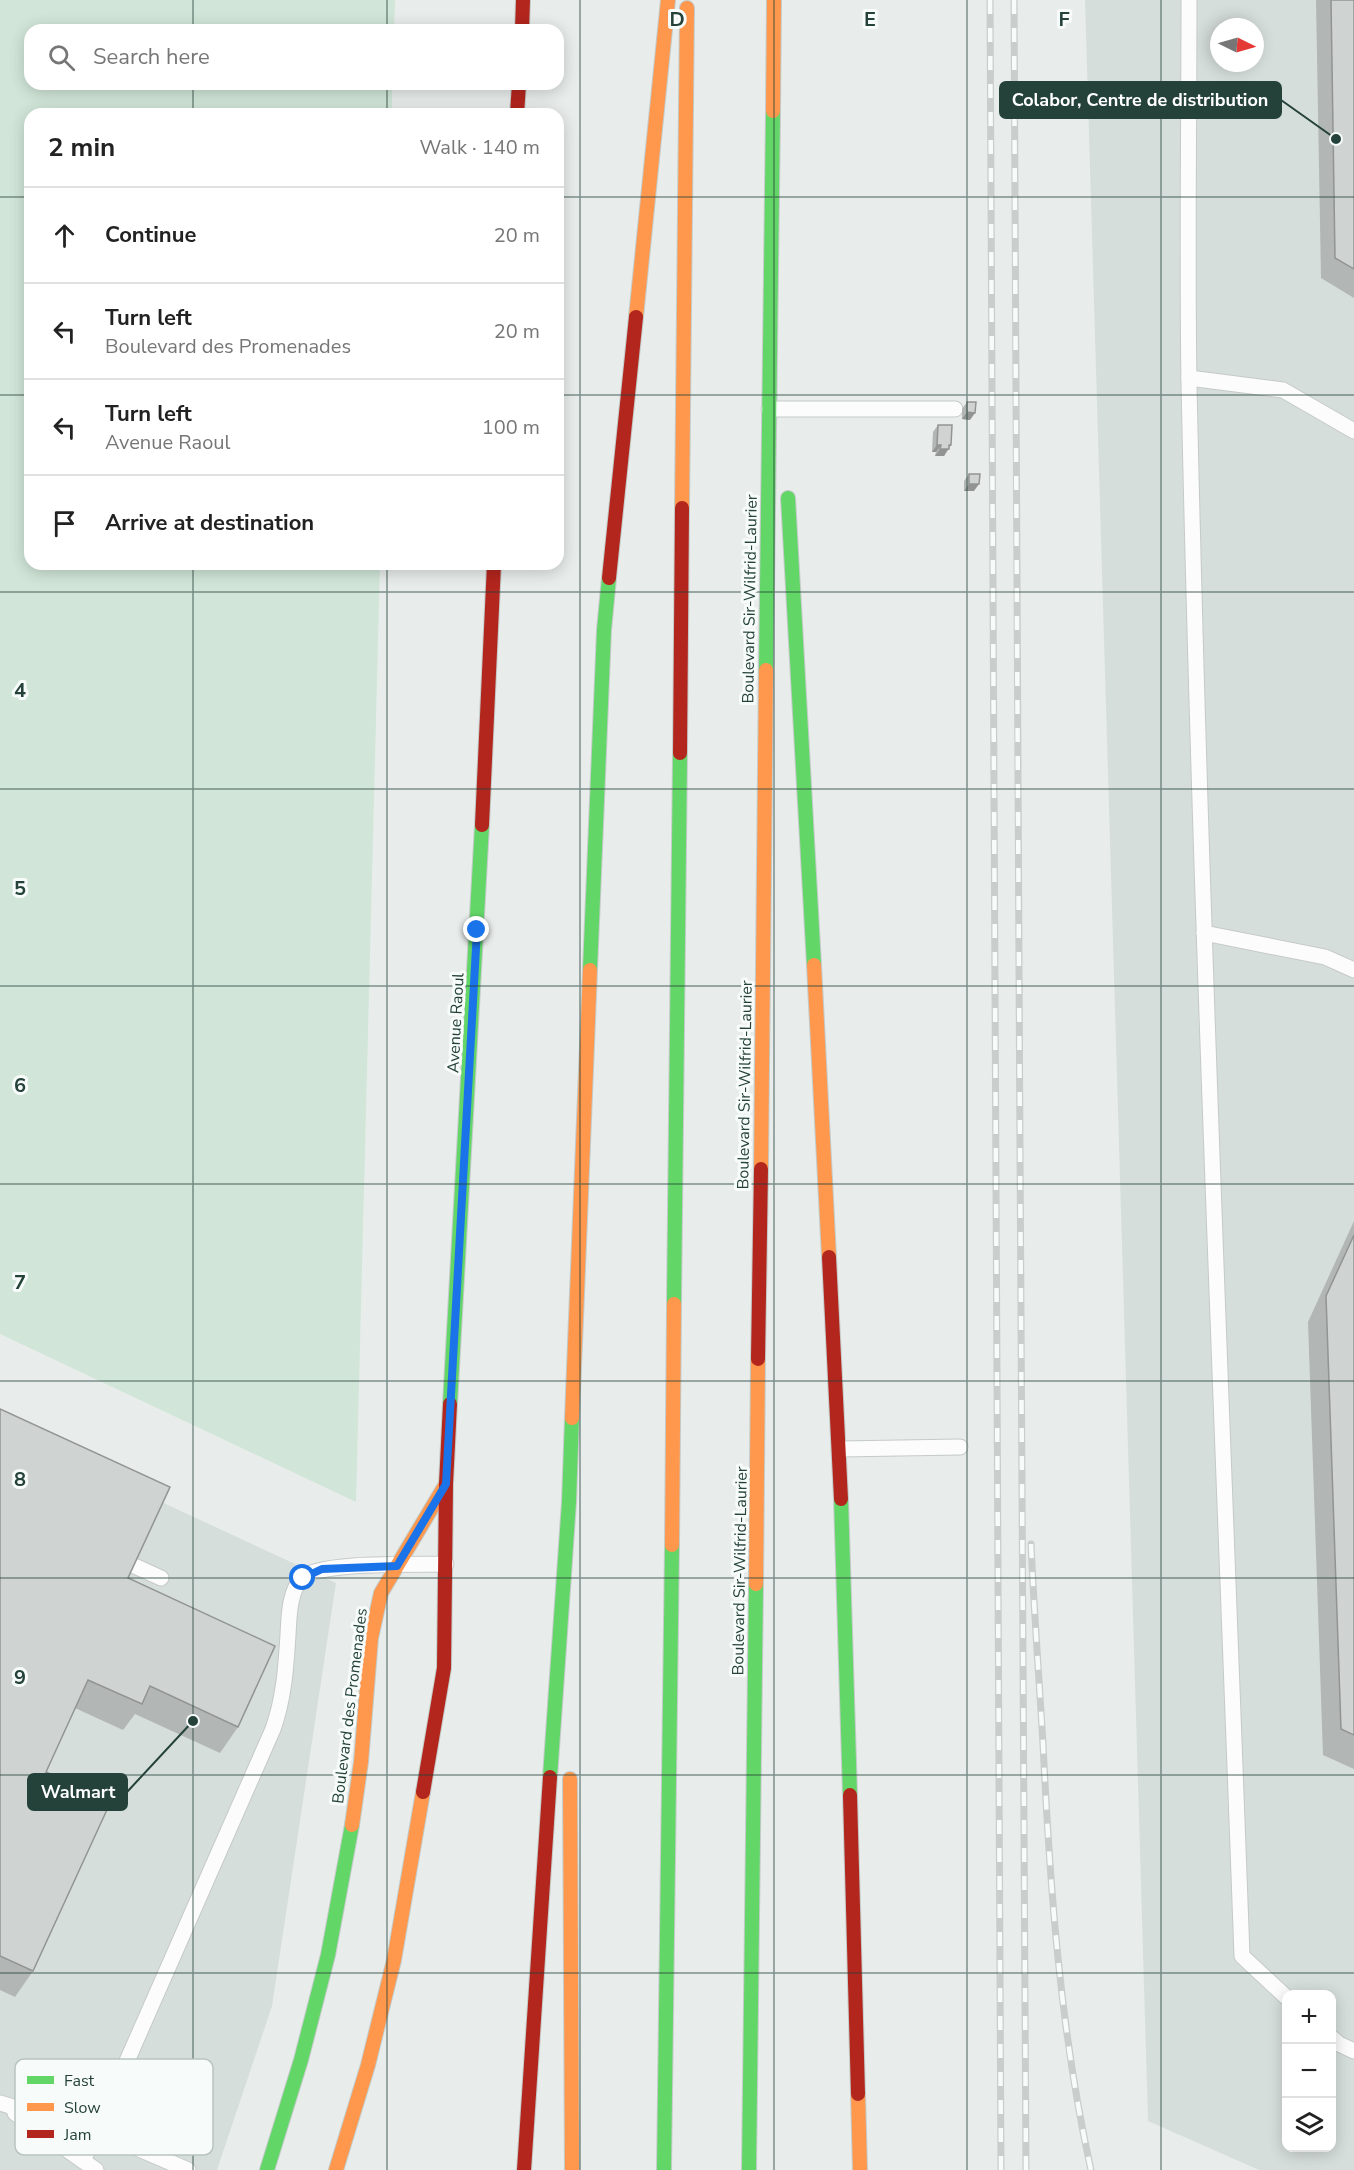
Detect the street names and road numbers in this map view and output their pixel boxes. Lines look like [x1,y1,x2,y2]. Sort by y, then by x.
street label: Boulevard Sir-Wilfrid-Laurier [737,494,763,704]
street label: Avenue Raoul [442,972,470,1074]
street label: Boulevard Sir-Wilfrid-Laurier [732,980,758,1190]
street label: Boulevard Sir-Wilfrid-Laurier [727,1466,753,1676]
street label: Boulevard des Promenades [327,1607,373,1805]

